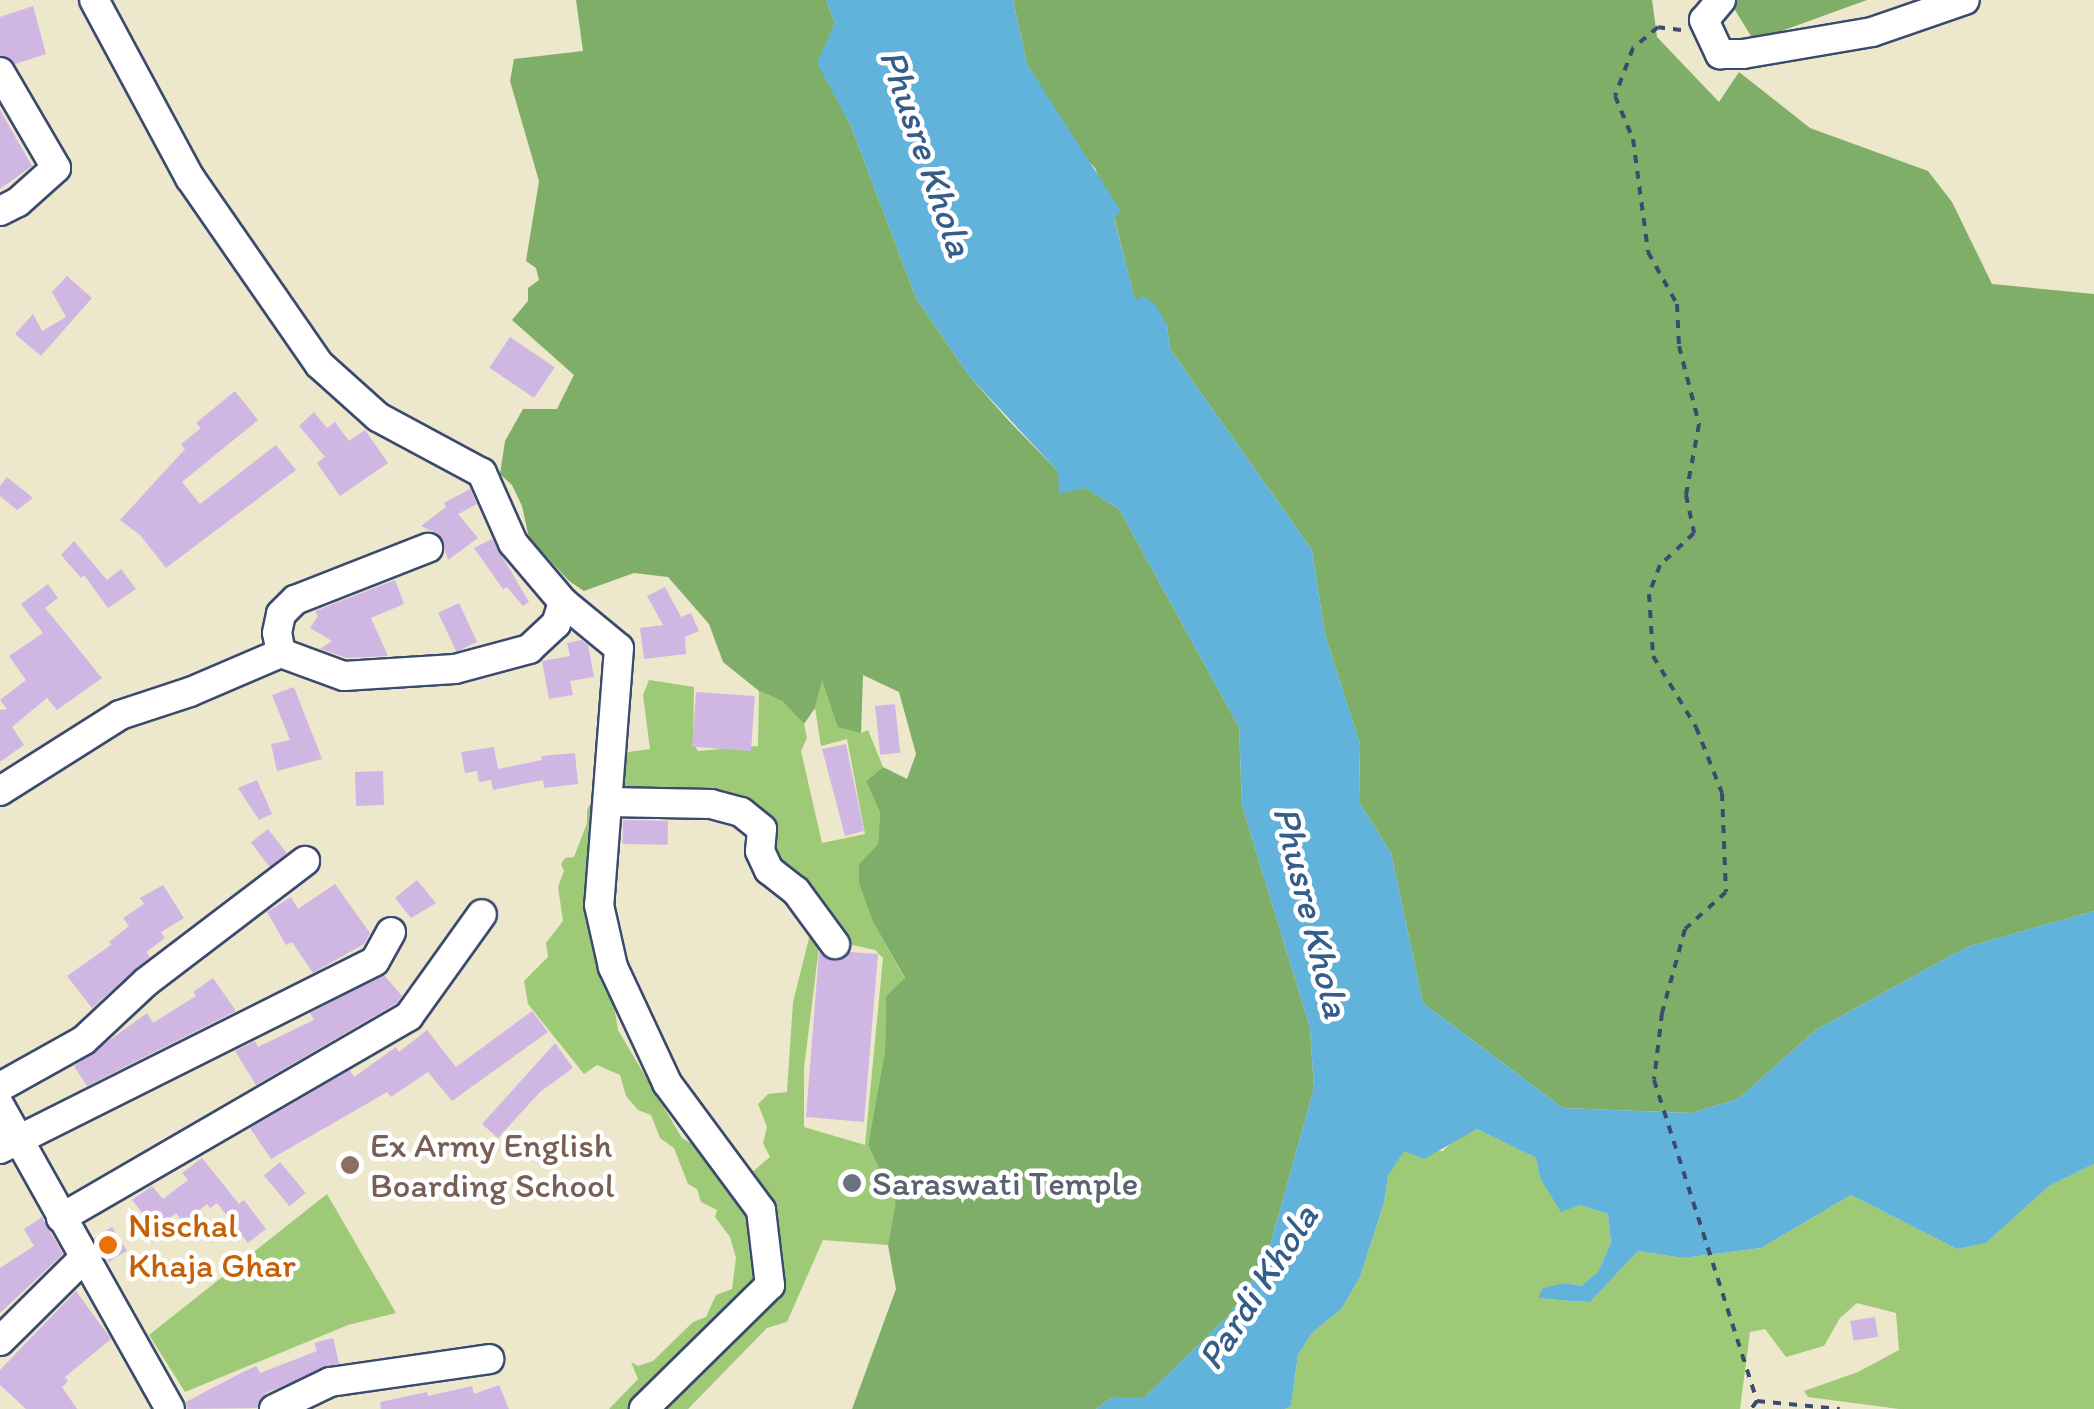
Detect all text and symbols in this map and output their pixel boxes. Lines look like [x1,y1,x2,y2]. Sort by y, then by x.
water label: Phusre Khola [869,44,983,262]
water label: Phusre Khola [1263,802,1359,1022]
place label: Ex Army English Boarding School [370,1124,615,1206]
marker: Ex Army English Boarding School [339,1154,361,1176]
place label: Saraswati Temple [872,1162,1135,1204]
marker: Saraswati Temple [841,1172,863,1194]
water label: Pardi Khola [1188,1196,1328,1378]
place label: Nischal Khaja Ghar [128,1204,296,1286]
marker: Nischal Khaja Ghar [97,1234,119,1256]

